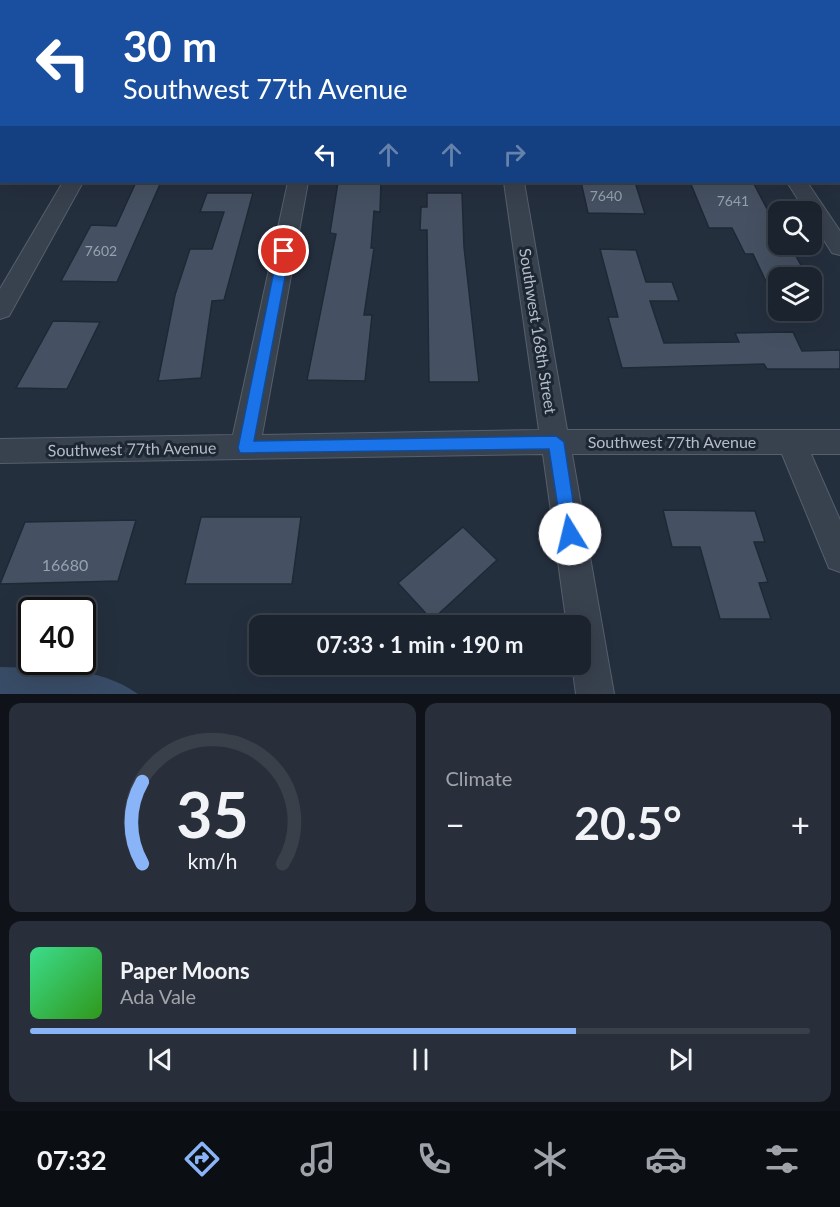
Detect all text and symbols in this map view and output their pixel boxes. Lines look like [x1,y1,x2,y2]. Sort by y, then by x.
text: 30 m [123,21,217,71]
icon: left [24,24,102,102]
text: Southwest 77th Avenue [123,72,408,105]
icon: left [309,138,342,171]
icon: ahead [372,138,405,171]
icon: ahead [435,138,468,171]
icon: right [498,138,531,171]
house number: 7640 [590,187,622,204]
house number: 7641 [717,192,749,209]
map controls [768,201,822,321]
button: search [768,201,822,255]
pin [258,225,309,276]
icon: arrive [267,234,300,267]
house number: 7602 [85,242,117,259]
street label: Southwest 168th Street [516,247,561,415]
button: layers [768,267,822,321]
street label: Southwest 77th Avenue [588,432,756,451]
street label: Southwest 77th Avenue [48,438,216,459]
position arrow [538,502,602,566]
house number: 16680 [42,555,88,574]
speed limit sign: 40 [18,597,96,675]
text: 07:33 · 1 min · 190 m [317,631,523,658]
text: Climate [446,766,512,790]
text: 35 [176,776,248,851]
text: 20.5° [574,796,682,850]
text: − [446,804,465,844]
text: + [791,804,810,844]
text: km/h [187,849,237,875]
text: Paper Moons [120,957,250,984]
text: Ada Vale [120,984,196,1008]
icon: previous [144,1043,177,1076]
icon: pause [404,1043,437,1076]
icon: next [664,1043,697,1076]
icon: directions [181,1138,223,1180]
icon: music [297,1138,339,1180]
icon: phone [413,1138,455,1180]
icon: climate [529,1138,571,1180]
icon: car [645,1138,687,1180]
icon: filters [761,1138,803,1180]
text: 07:32 [37,1143,107,1176]

